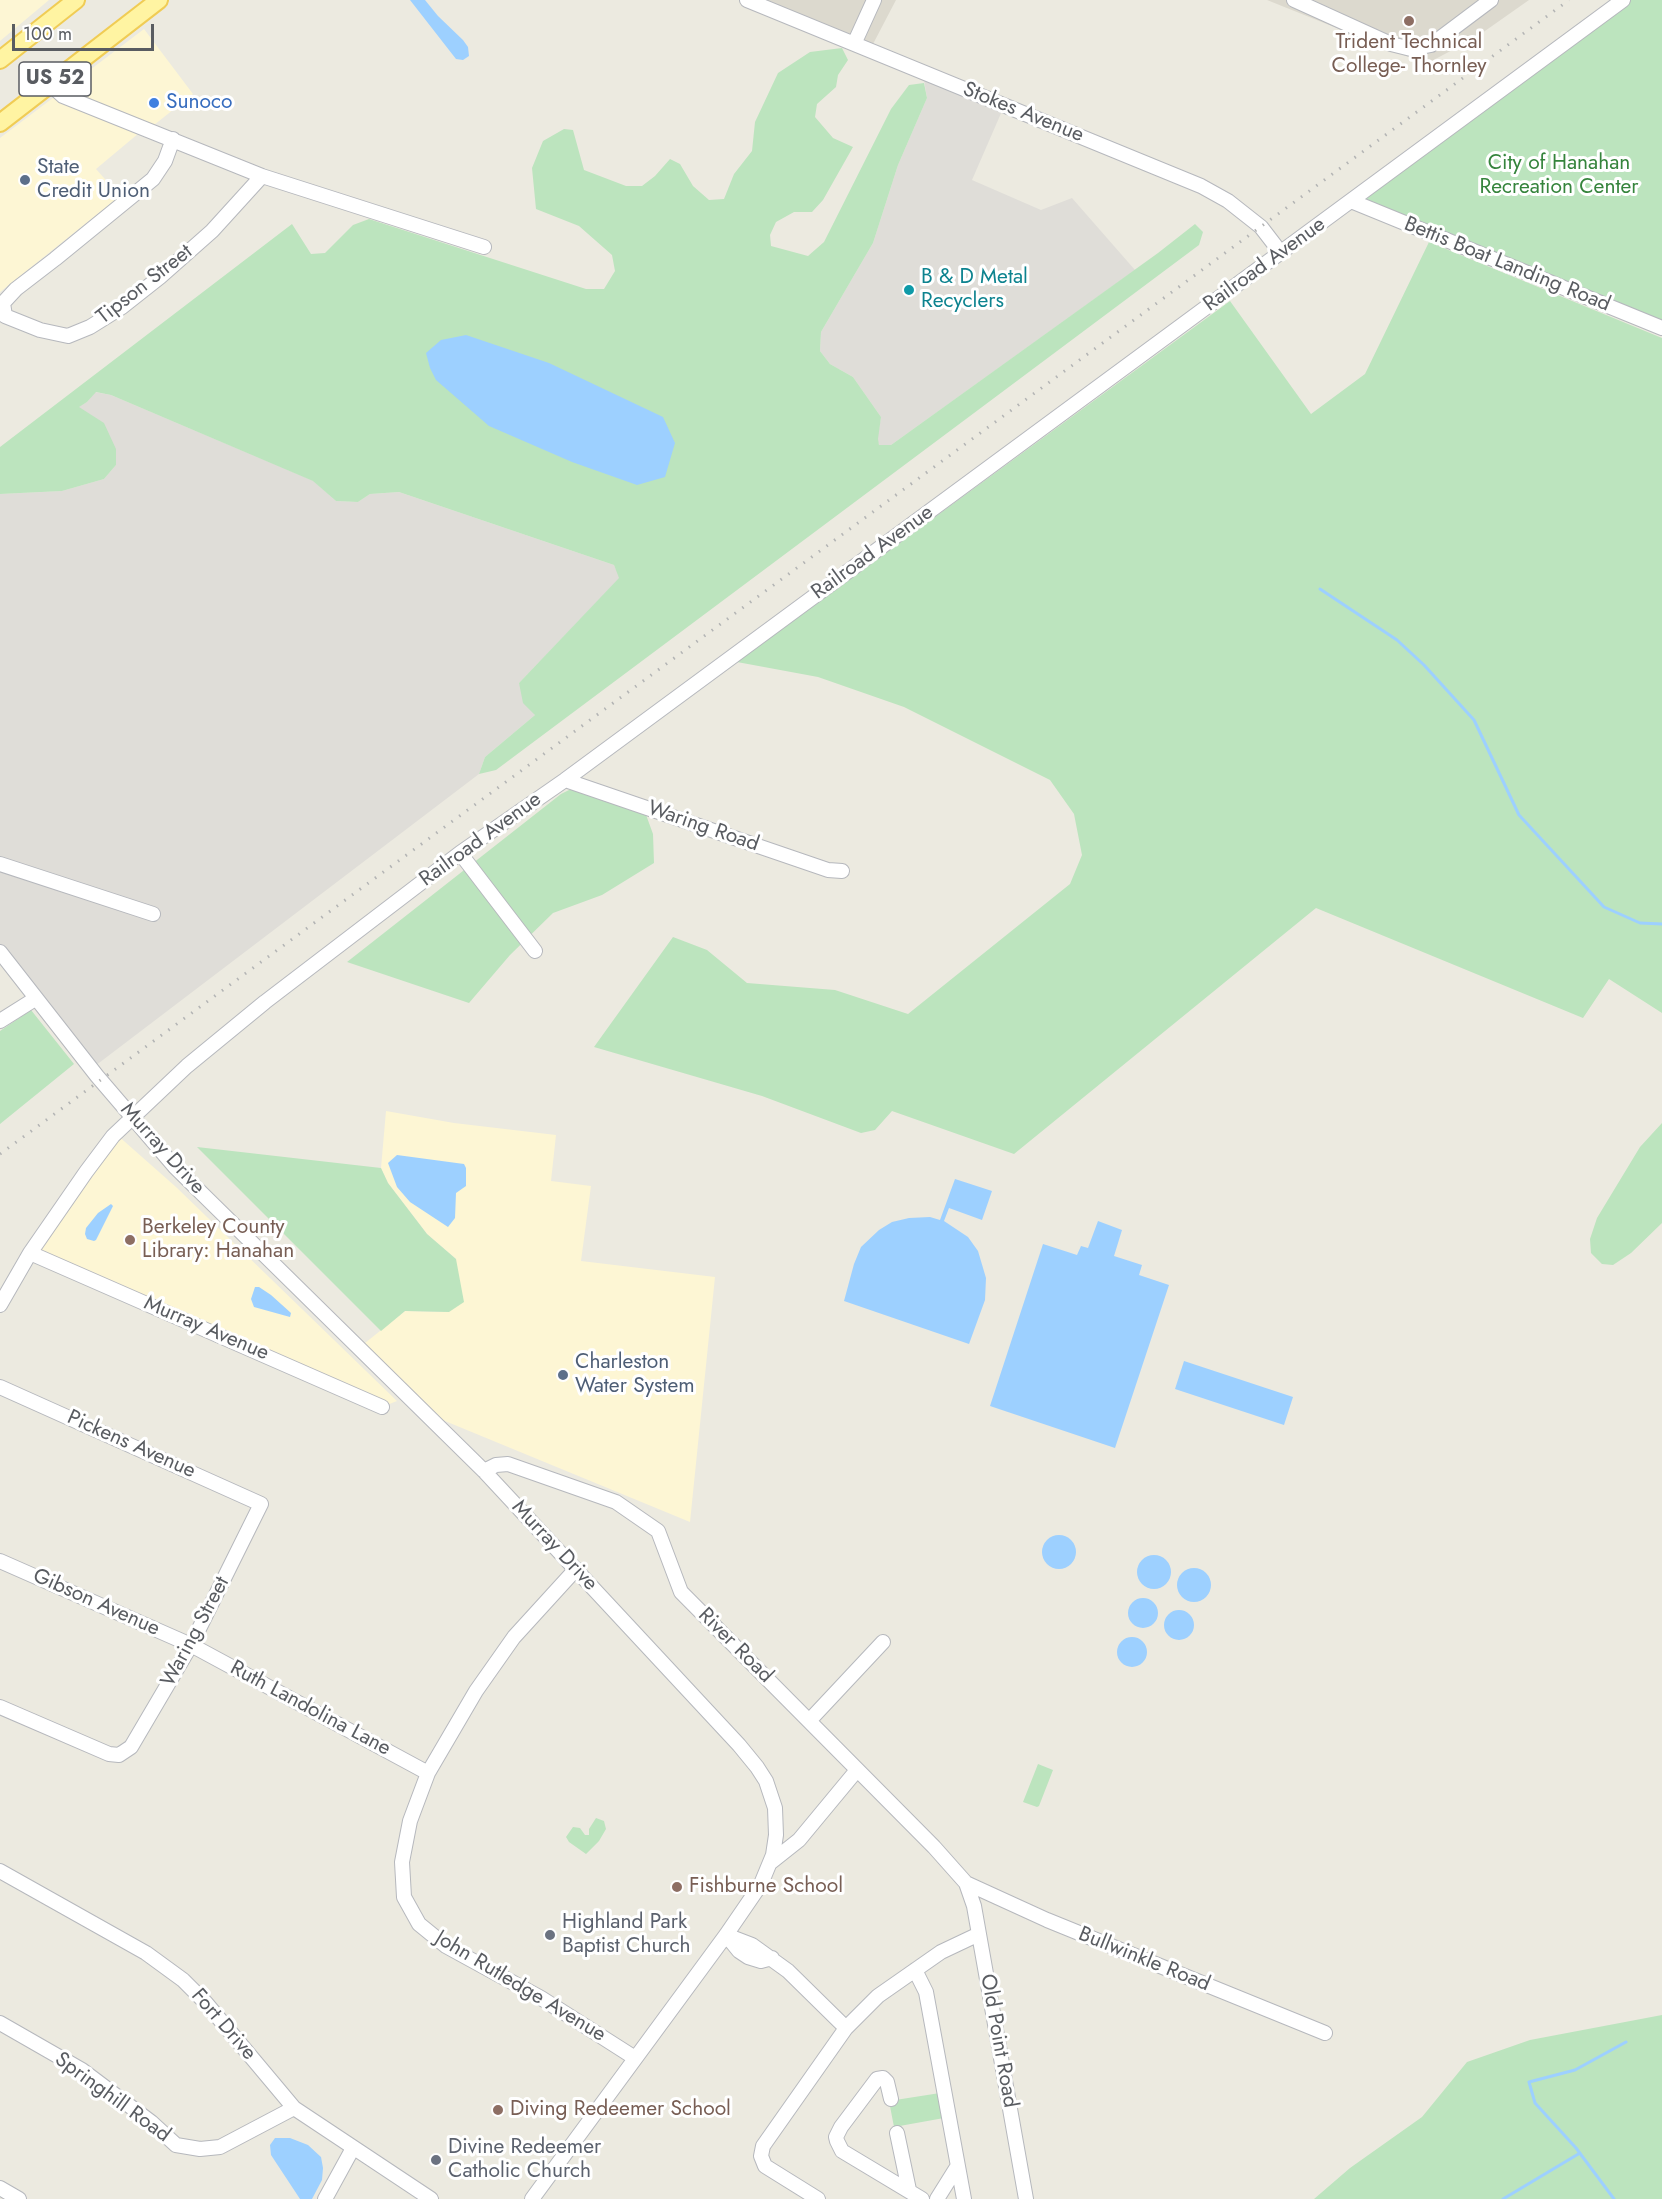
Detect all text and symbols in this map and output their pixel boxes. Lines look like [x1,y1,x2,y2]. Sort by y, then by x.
scale bar [15,12,158,50]
marker: Trident Technical College- Thornley [1402,14,1416,28]
text: 100 m [23,21,72,47]
place label: Trident Technical College- Thornley [1332,30,1486,80]
road number: US 52 [19,62,91,96]
street label: Stokes Avenue [959,77,1087,149]
place label: Sunoco [166,90,233,116]
marker: Sunoco [147,96,161,110]
park label: City of Hanahan Recreation Center [1480,151,1638,201]
place label: State Credit Union [37,155,150,205]
marker: State Credit Union [18,173,32,187]
street label: Railroad Avenue [1199,212,1331,318]
street label: Bettis Boat Landing Road [1400,212,1614,318]
street label: Tipson Street [92,240,198,330]
place label: B & D Metal Recyclers [921,265,1028,315]
marker: B & D Metal Recyclers [902,283,916,297]
street label: Railroad Avenue [807,500,939,606]
street label: Railroad Avenue [415,787,547,893]
street label: Waring Road [644,796,762,858]
street label: Murray Drive [114,1098,210,1200]
place label: Berkeley County Library: Hanahan [142,1215,294,1265]
marker: Berkeley County Library: Hanahan [123,1233,137,1247]
street label: Murray Avenue [140,1291,272,1367]
place label: Charleston Water System [575,1350,695,1400]
marker: Charleston Water System [556,1368,570,1382]
street label: Pickens Avenue [63,1405,199,1485]
street label: Murray Drive [506,1495,602,1597]
street label: Gibson Avenue [29,1564,163,1642]
street label: Waring Street [157,1573,235,1691]
street label: River Road [692,1603,778,1689]
street label: Ruth Landolina Lane [225,1656,395,1762]
place label: Fishburne School [689,1874,843,1900]
marker: Fishburne School [670,1880,684,1894]
place label: Highland Park Baptist Church [562,1910,690,1960]
street label: Bullwinkle Road [1075,1922,1213,1998]
street label: John Rutledge Avenue [430,1926,610,2048]
marker: Highland Park Baptist Church [543,1928,557,1942]
street label: Old Point Road [974,1972,1022,2110]
street label: Fort Drive [185,1984,261,2066]
street label: Springhill Road [49,2048,175,2148]
place label: Diving Redeemer School [510,2097,731,2123]
marker: Diving Redeemer School [491,2103,505,2117]
place label: Divine Redeemer Catholic Church [448,2135,601,2185]
marker: Divine Redeemer Catholic Church [429,2153,443,2167]

